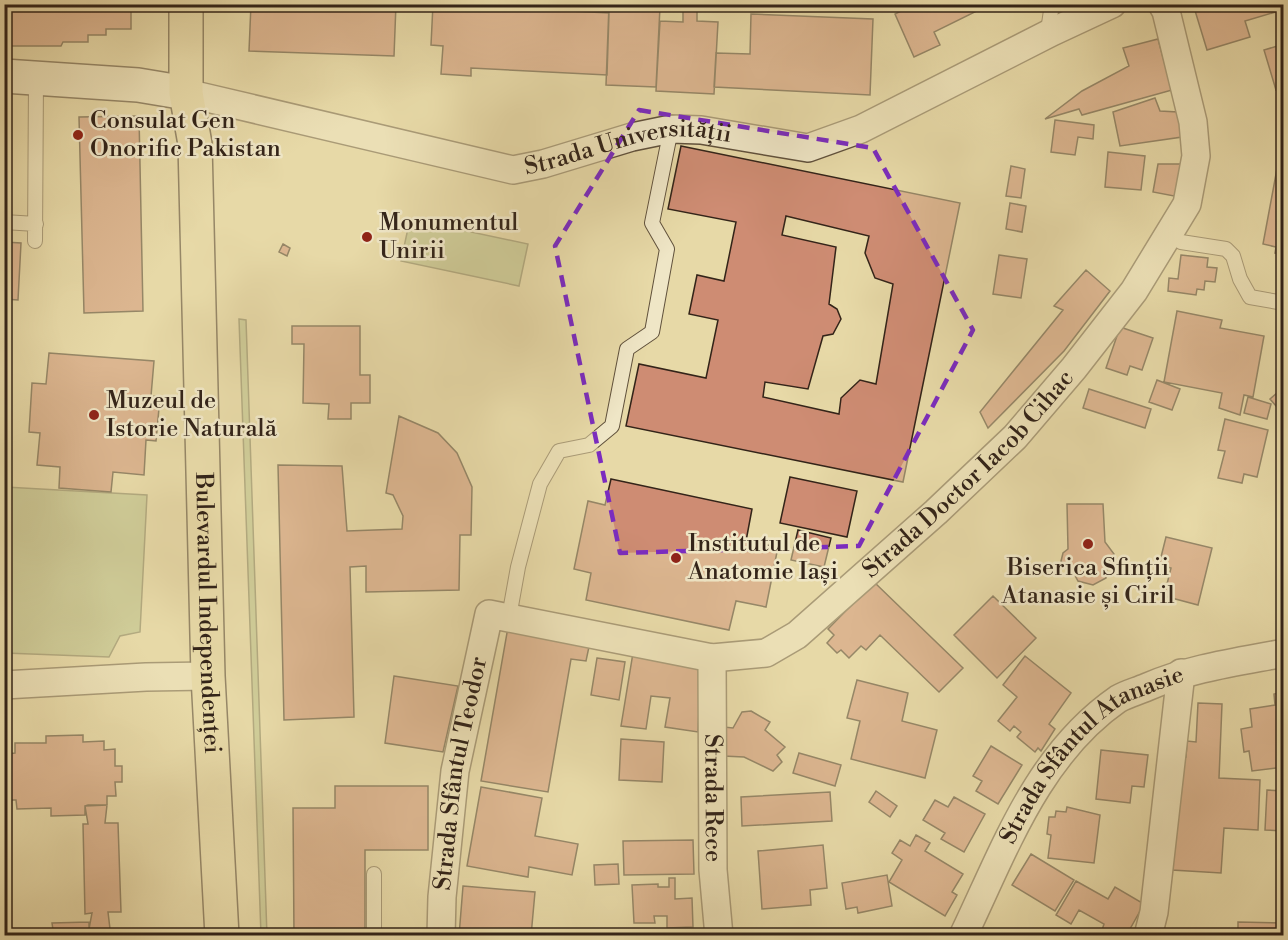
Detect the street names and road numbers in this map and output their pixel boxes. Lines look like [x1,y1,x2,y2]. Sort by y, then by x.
street label: Strada Universității [522,114,734,182]
street label: Strada Doctor Iacob Cihac [856,364,1081,585]
street label: Bulevardul Independenței [188,471,227,754]
street label: Strada Sfântul Teodor [428,654,494,892]
street label: Strada Sfântul Atanasie [993,660,1188,849]
street label: Strada Rece [697,734,728,862]

